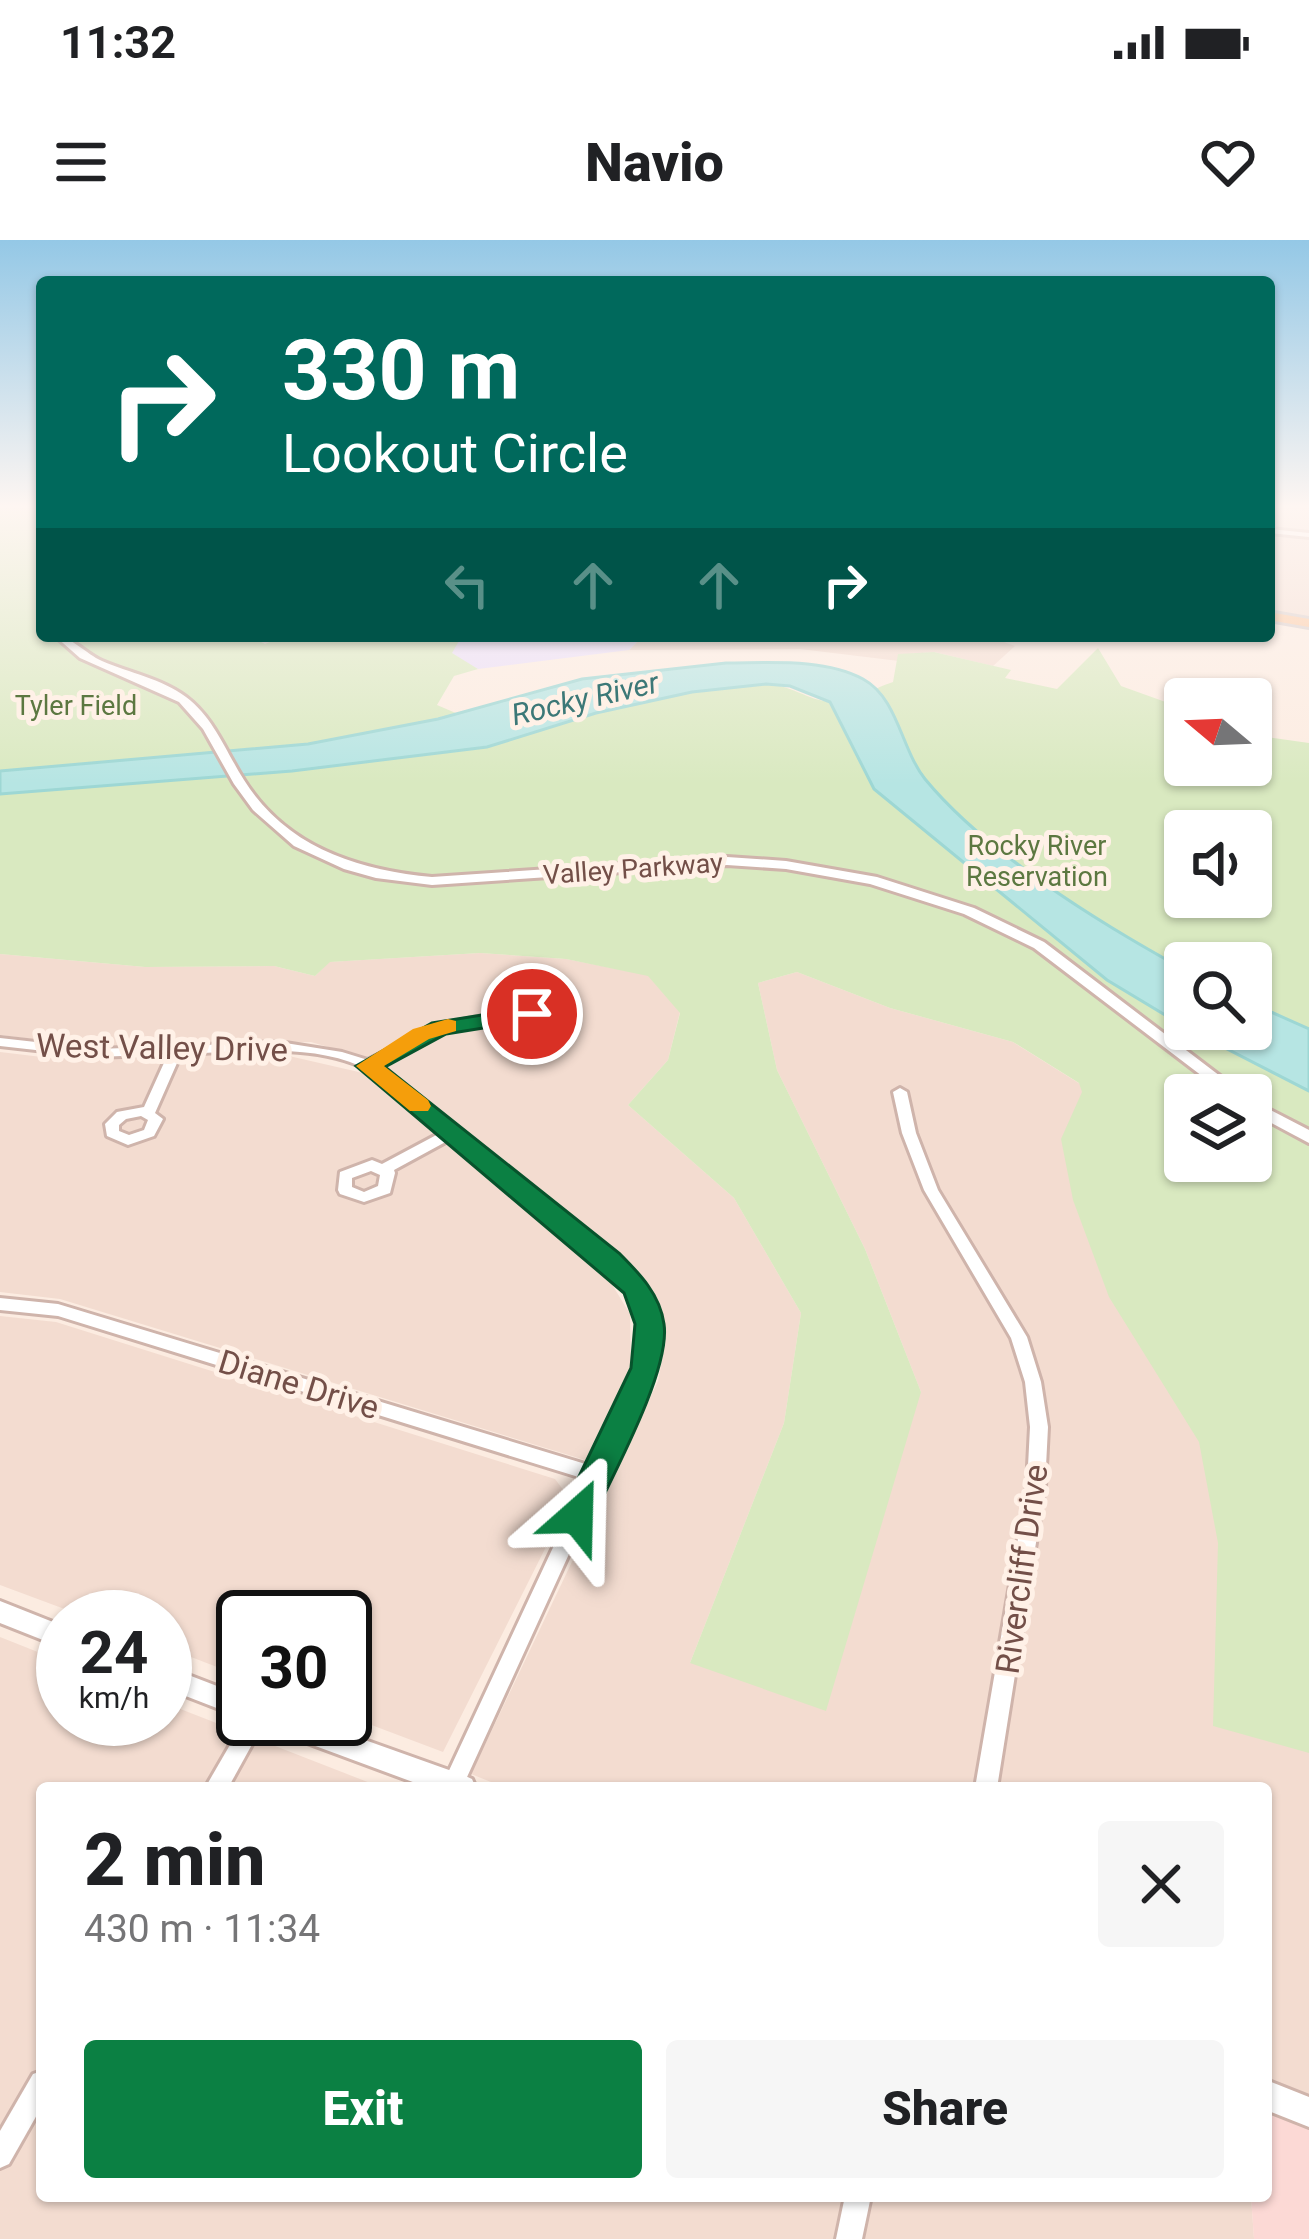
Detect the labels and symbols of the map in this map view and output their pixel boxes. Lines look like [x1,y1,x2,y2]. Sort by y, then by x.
water label: Rocky River [508,664,663,732]
north arrow [1164,678,1272,786]
park label: Tyler Field [15,690,137,722]
park label: Rocky River Reservation [966,830,1108,893]
street label: Valley Parkway [542,847,724,891]
pin [481,963,583,1065]
street label: West Valley Drive [36,1026,288,1069]
street label: Diane Drive [214,1342,384,1427]
position arrow [514,1453,640,1579]
street label: Rivercliff Drive [987,1462,1055,1676]
speed limit sign: 30 [216,1590,372,1746]

